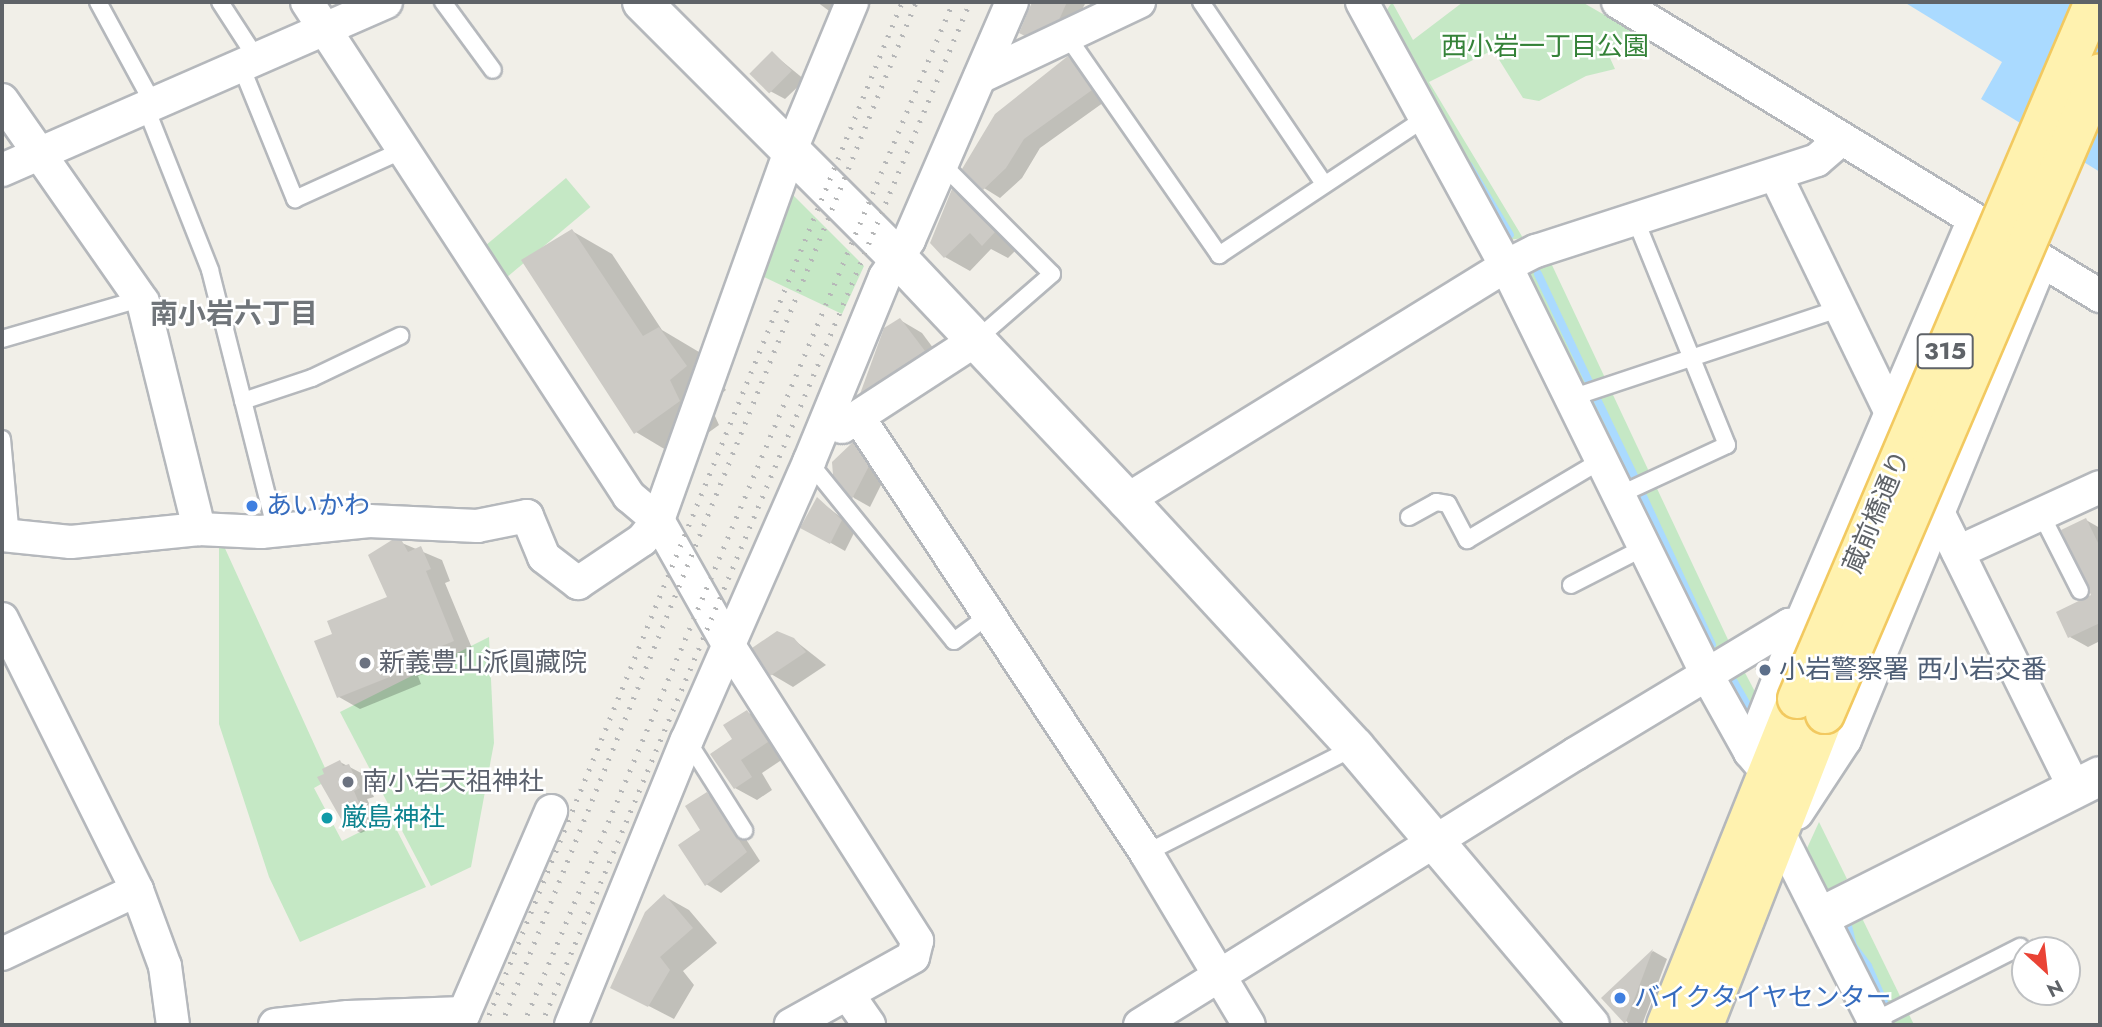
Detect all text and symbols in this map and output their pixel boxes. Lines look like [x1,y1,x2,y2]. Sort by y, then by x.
park label: 西小岩一丁目公園 [1441,31,1649,63]
district label: 南小岩六丁目 [150,297,318,331]
road number: 315 [1915,330,1975,372]
street label: 蔵前橋通り [1837,446,1917,578]
place label: あいかわ [266,490,370,522]
marker: あいかわ [244,498,260,514]
place label: 新義豊山派圓藏院 [379,647,587,679]
place label: 小岩警察署 西小岩交番 [1779,654,2047,686]
marker: 新義豊山派圓藏院 [357,655,373,671]
marker: 小岩警察署 西小岩交番 [1757,662,1773,678]
place label: 南小岩天祖神社 [362,766,544,798]
marker: 南小岩天祖神社 [340,774,356,790]
place label: 厳島神社 [341,802,445,834]
marker: 厳島神社 [319,810,335,826]
north arrow [2011,936,2081,1006]
text: N [2042,973,2068,1004]
place label: バイクタイヤセンター [1634,982,1894,1014]
marker: バイクタイヤセンター [1612,990,1628,1006]

